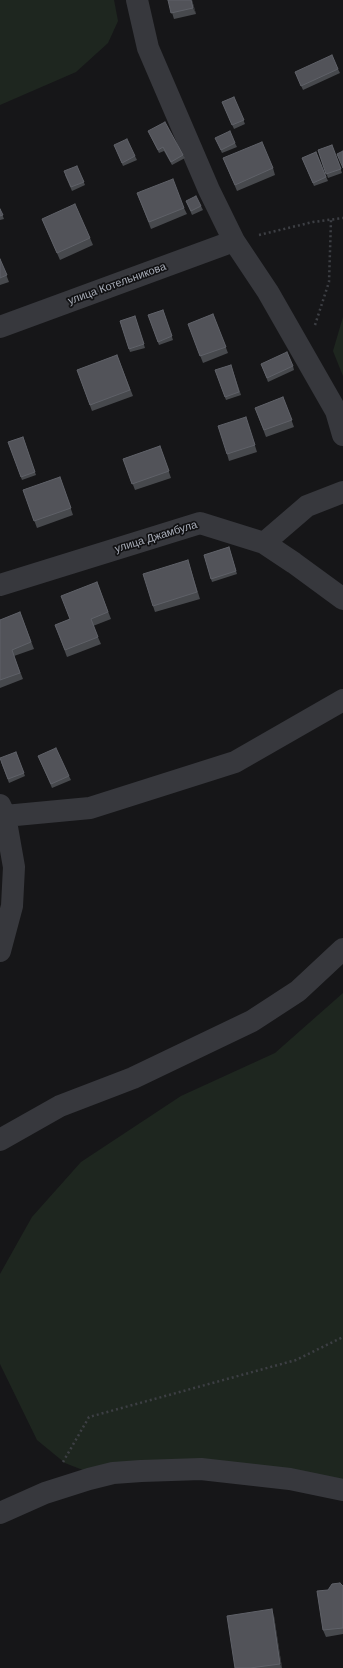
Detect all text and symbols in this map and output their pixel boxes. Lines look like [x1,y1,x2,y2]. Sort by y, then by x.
street label: улица Котельникова [66,260,168,308]
street label: улица Джамбула [113,518,199,556]

